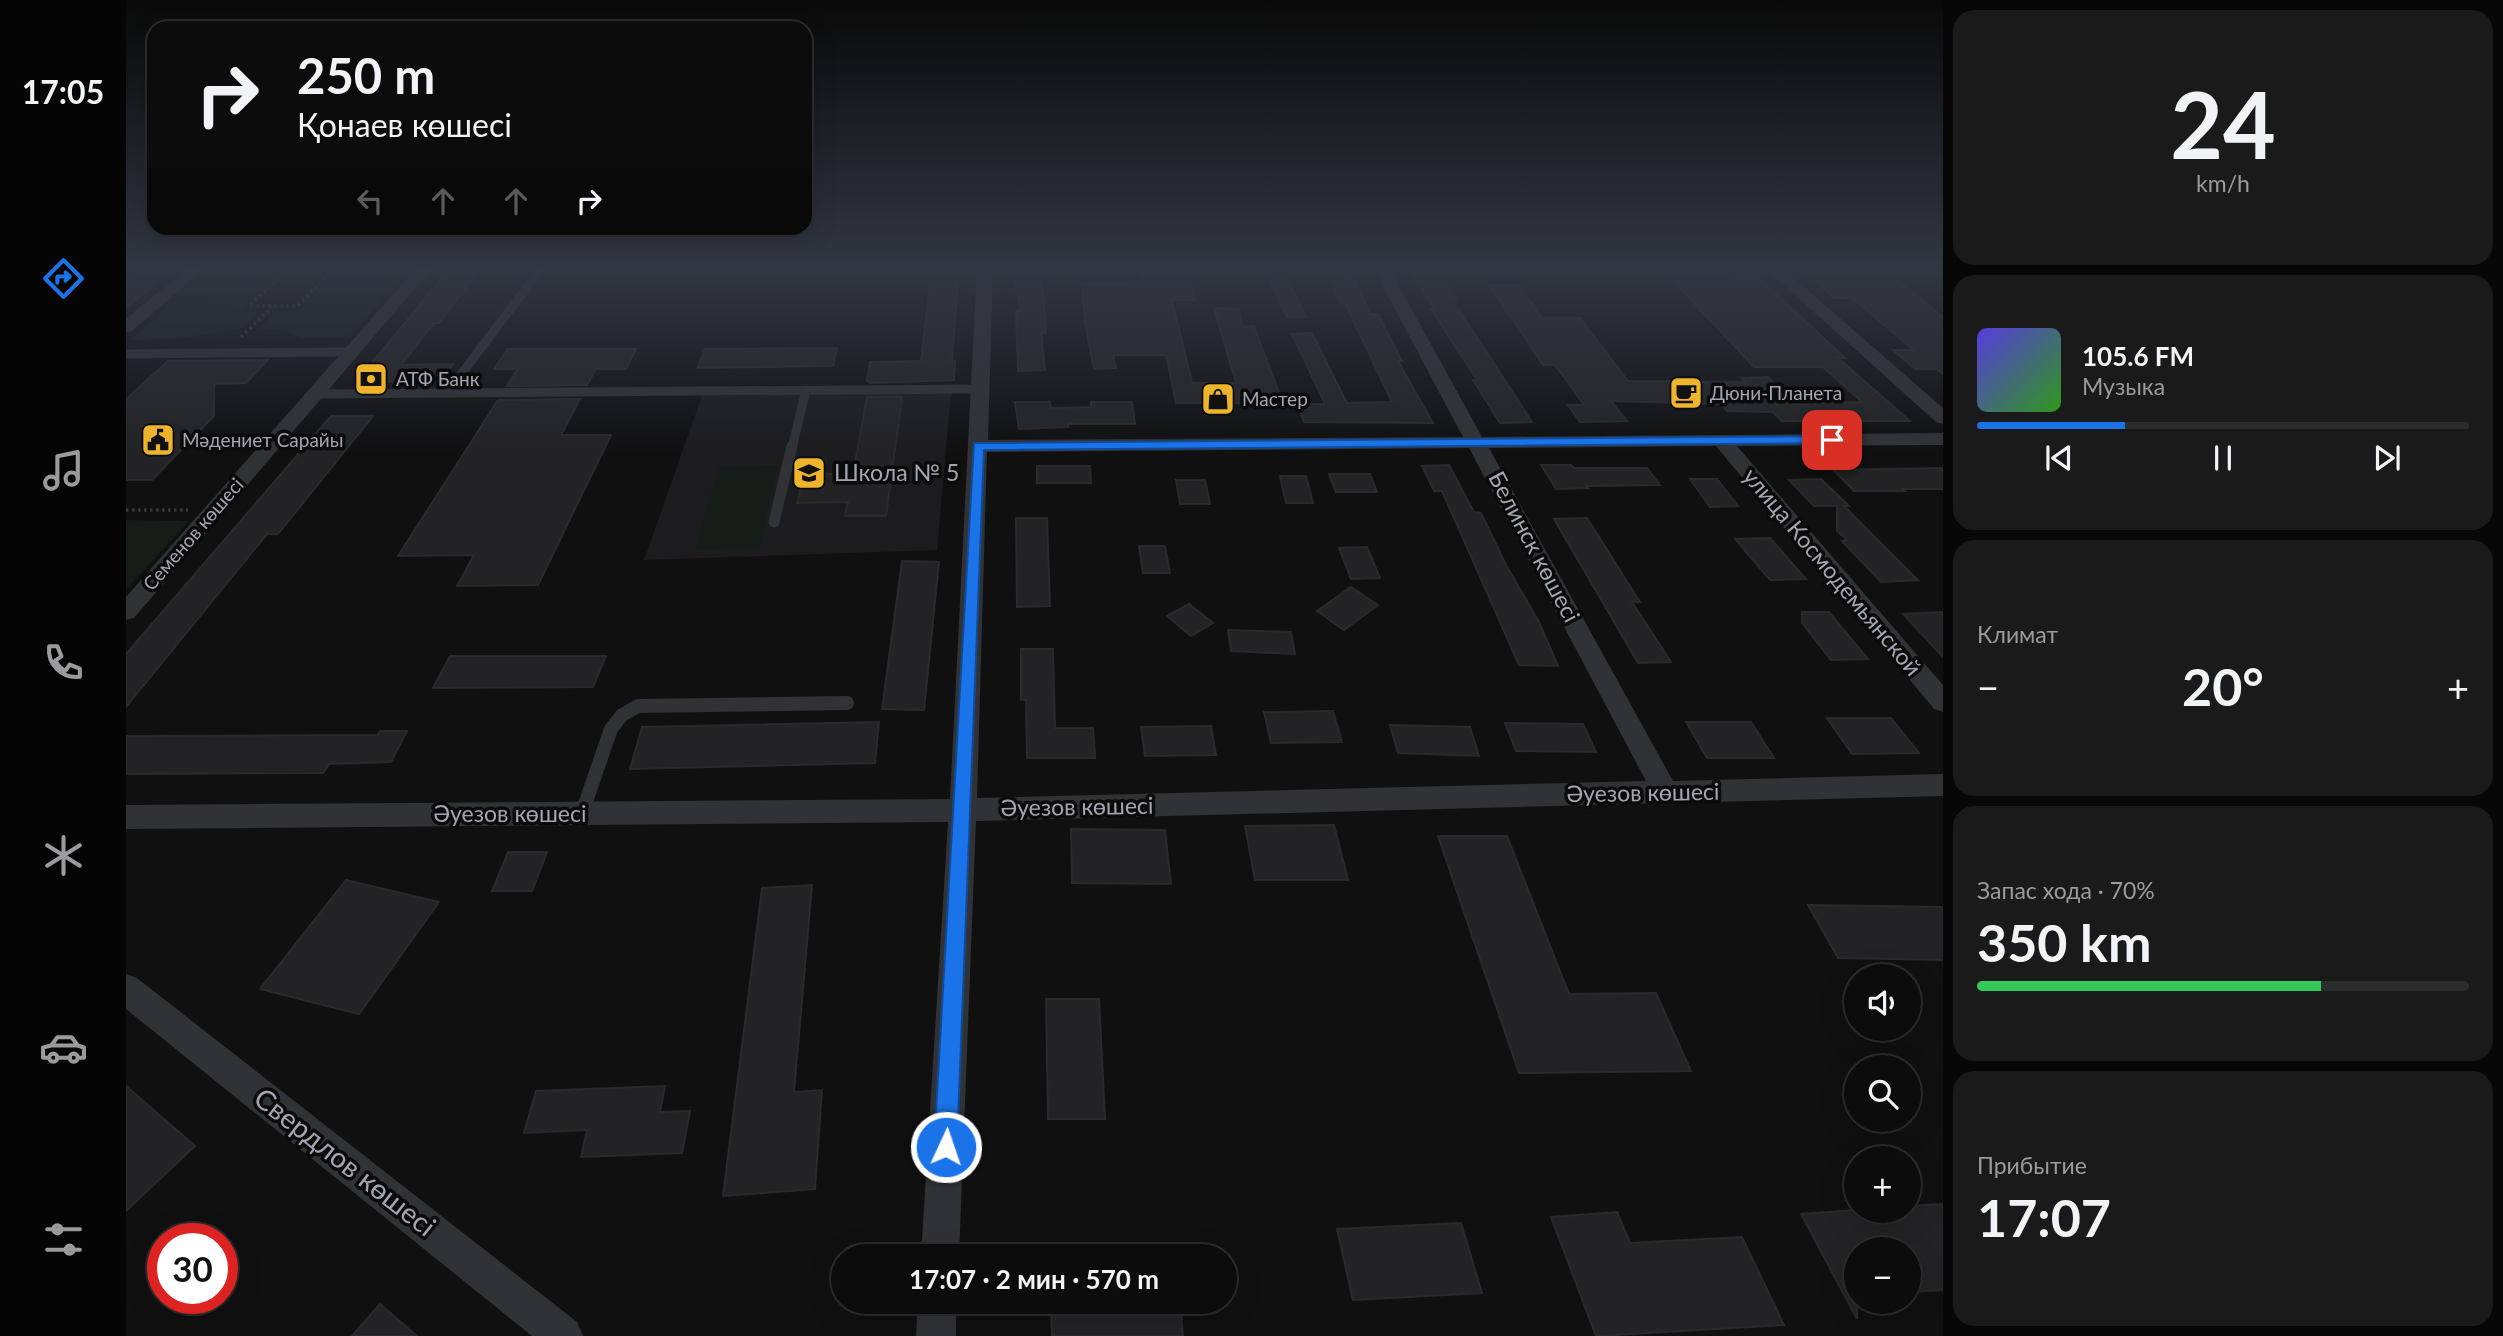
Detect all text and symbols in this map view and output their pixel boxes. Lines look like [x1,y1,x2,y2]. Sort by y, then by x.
text: 250 m [297,46,435,104]
icon: right [182,49,273,140]
text: 24 [2170,69,2276,178]
text: 17:05 [22,72,104,111]
text: Қонаев көшесі [297,105,512,144]
text: km/h [2196,169,2250,197]
icon: left [351,182,389,220]
icon: ahead [424,182,462,220]
icon: ahead [497,182,535,220]
icon: right [570,182,608,220]
icon: directions [39,254,88,303]
text: 105.6 FM [2082,340,2194,372]
bank icon: АТФ Банк [352,360,390,398]
place label: АТФ Банк [396,367,480,390]
text: Музыка [2082,372,2165,400]
cafe icon: Дюни-Планета [1667,374,1705,412]
shop icon: Мастер [1199,380,1237,418]
place label: Дюни-Планета [1710,381,1842,404]
place label: Мастер [1242,387,1308,410]
pin [1802,410,1862,470]
public building icon: Мәдениет Сарайы [139,421,177,459]
icon: arrive [1813,421,1851,459]
place label: Мәдениет Сарайы [182,428,344,451]
icon: previous [2040,439,2078,477]
icon: pause [2204,439,2242,477]
icon: next [2368,439,2406,477]
icon: music [39,446,88,495]
school or university icon: Школа № 5 [790,454,828,492]
place label: Школа № 5 [834,458,959,486]
street label: улица Космодемьянской [1738,462,1928,681]
street label: Белинск көшесі [1483,466,1586,627]
street label: Семенов көшесі [138,473,248,595]
text: Климат [1977,620,2058,648]
icon: phone [39,638,88,687]
text: 20° [2182,655,2264,717]
text: − [1977,664,1999,710]
text: + [2447,664,2469,710]
street label: Әуезов көшесі [1566,777,1720,807]
street label: Әуезов көшесі [1000,791,1154,821]
street label: Әуезов көшесі [434,799,586,827]
icon: climate [39,831,88,880]
text: Запас хода · 70% [1977,876,2155,904]
text: 350 km [1977,911,2151,973]
map controls [1844,964,1921,1314]
button: sound [1844,964,1921,1041]
icon: car [39,1023,88,1072]
button: search [1844,1055,1921,1132]
street label: Свердлов көшесі [248,1080,443,1243]
position arrow [909,1110,983,1184]
button: + [1844,1146,1921,1223]
text: Прибытие [1977,1151,2087,1179]
text: 17:07 [1977,1186,2111,1248]
icon: filters [39,1215,88,1264]
speed limit sign: 30 [147,1223,238,1314]
button: − [1844,1237,1921,1314]
text: 17:07 · 2 мин · 570 m [909,1263,1159,1295]

